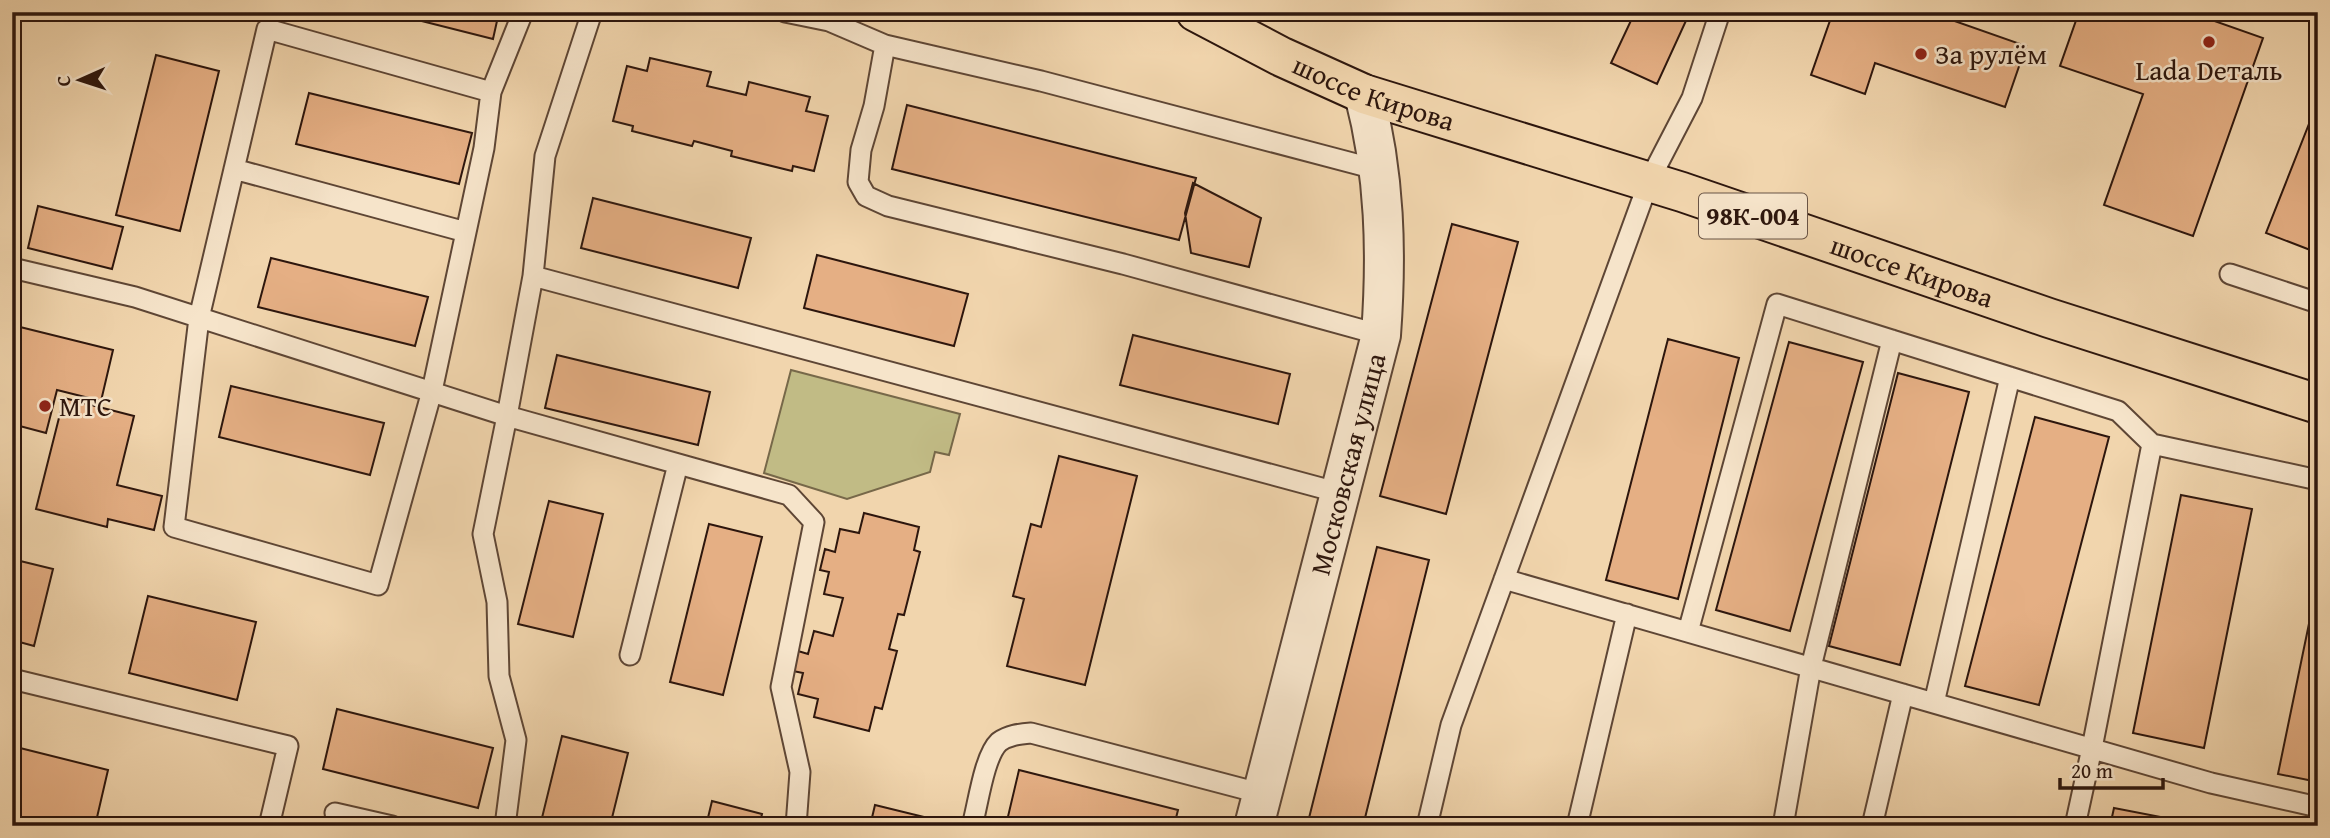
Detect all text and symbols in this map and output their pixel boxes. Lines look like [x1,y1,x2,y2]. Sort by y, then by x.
place label: За рулём [1935,33,2047,74]
marker: Lada Dеталь [2201,34,2217,50]
street label: шоссе Кирова [1287,44,1461,141]
north arrow [46,46,116,116]
marker: За рулём [1913,46,1929,62]
place label: Lada Dеталь [2136,49,2282,90]
text: С [49,75,77,87]
road number: 98К-004 [1699,194,1807,238]
street label: шоссе Кирова [1825,224,2000,318]
street label: Московская улица [1299,348,1396,579]
place label: МТС [59,385,112,426]
marker: МТС [37,398,53,414]
scale bar [2060,747,2164,791]
text: 20 m [2071,755,2113,786]

